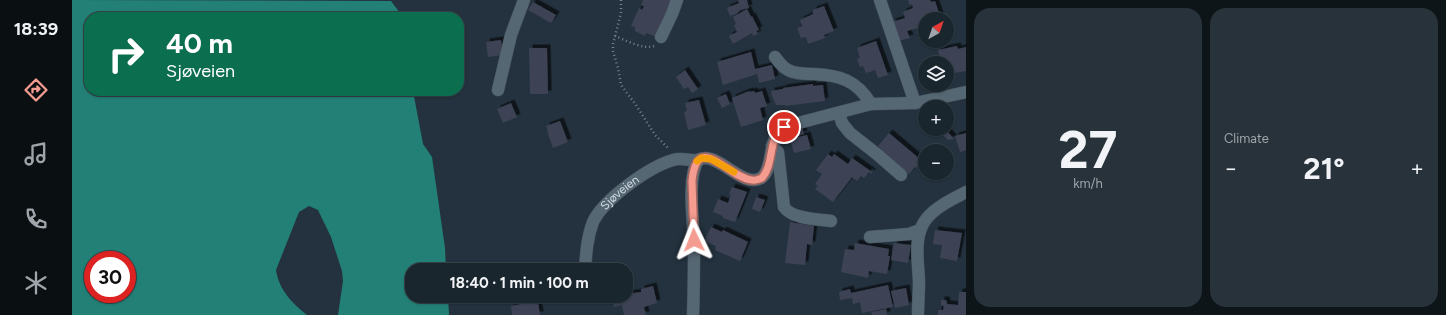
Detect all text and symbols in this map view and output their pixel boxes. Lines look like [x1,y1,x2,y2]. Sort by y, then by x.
north arrow [918,12,954,48]
map controls [918,12,954,180]
text: 18:39 [14,18,58,40]
text: 40 m [166,26,233,60]
icon: right [100,28,152,80]
button: layers [918,56,954,92]
text: Sjøveien [166,60,235,82]
icon: directions [22,76,50,104]
button: + [918,100,954,136]
pin [767,110,801,144]
icon: arrive [773,116,795,138]
text: 27 [1058,119,1118,181]
text: Climate [1224,131,1269,146]
icon: music [22,140,50,168]
button: − [918,144,954,180]
text: 21° [1303,150,1345,187]
text: − [1224,155,1238,182]
text: + [1410,155,1424,182]
street label: Sjøveien [597,172,642,213]
text: km/h [1073,176,1103,191]
icon: phone [22,205,50,233]
position arrow [673,219,715,261]
speed limit sign: 30 [84,251,136,303]
icon: climate [22,269,50,297]
text: 18:40 · 1 min · 100 m [449,274,589,292]

